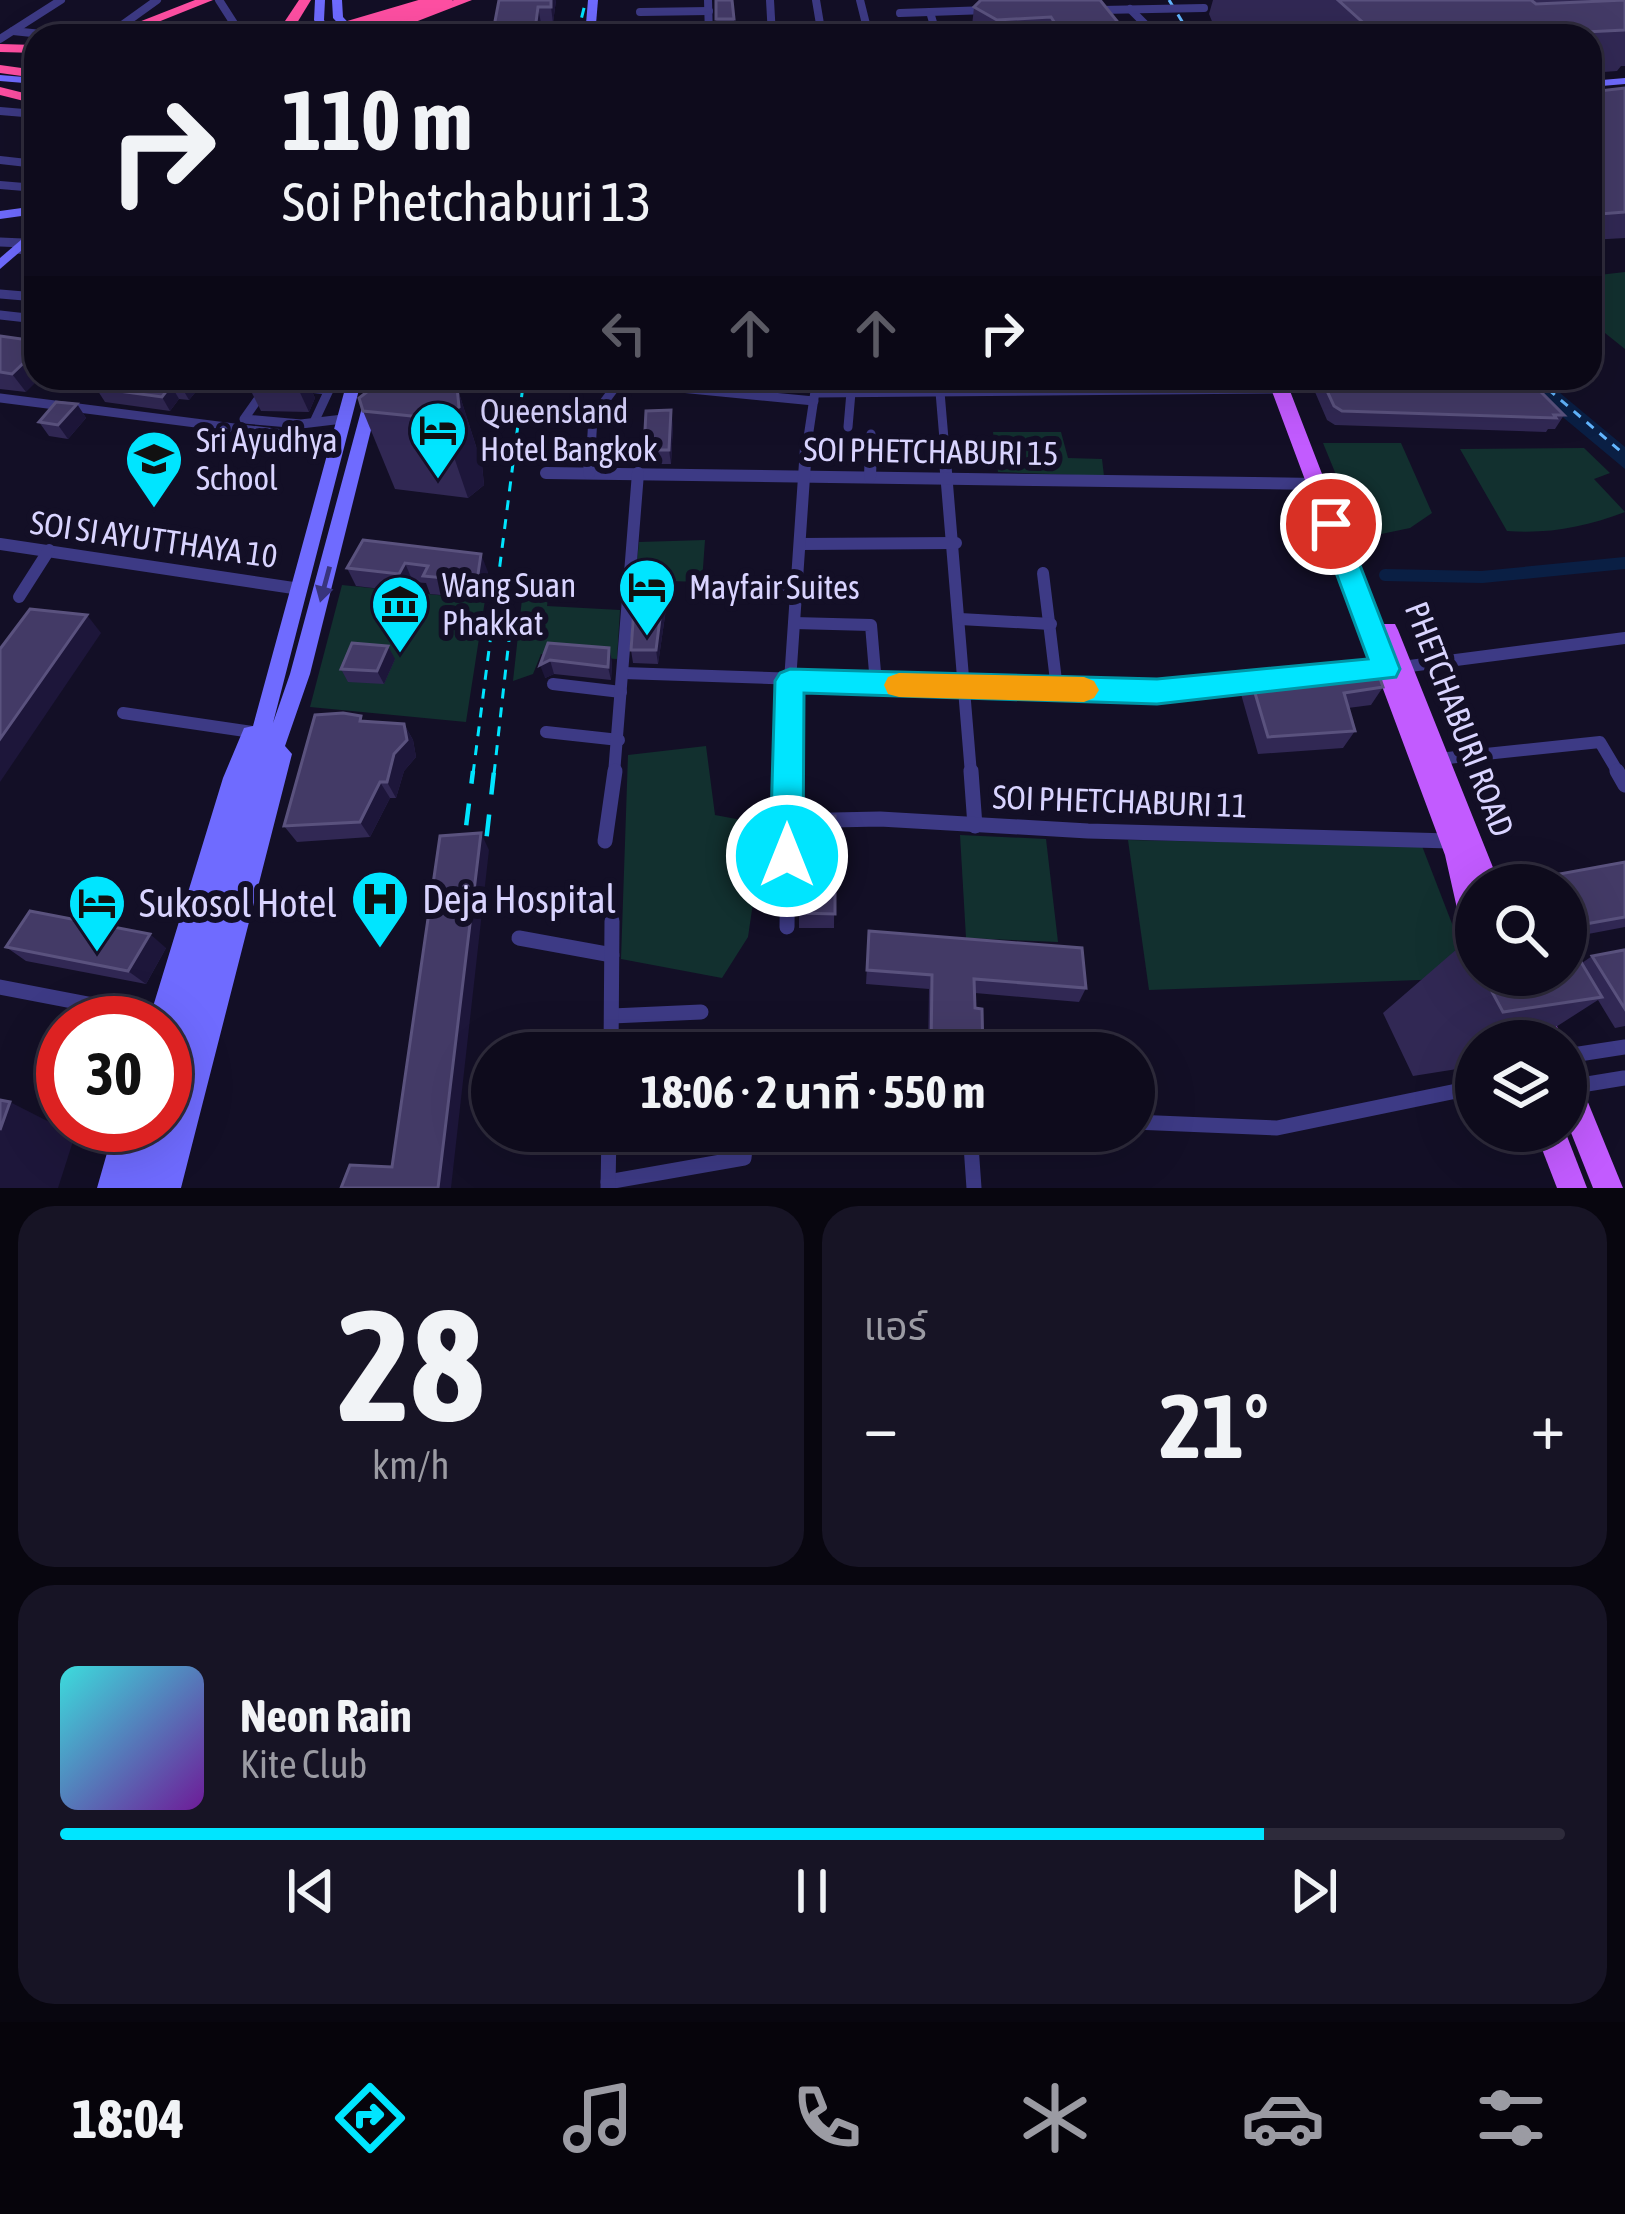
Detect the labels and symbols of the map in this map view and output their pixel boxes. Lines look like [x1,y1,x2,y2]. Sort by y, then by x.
place label: Queensland Hotel Bangkok [480,392,657,468]
hotel icon: Queensland Hotel Bangkok [407,399,469,481]
place label: Sri Ayudhya School [196,421,338,497]
school or university icon: Sri Ayudhya School [123,428,185,510]
street label: SOI PHETCHABURI 15 [803,430,1059,472]
pin [1280,473,1382,575]
street label: SOI SI AYUTTHAYA 10 [28,503,280,575]
hotel icon: Mayfair Suites [616,556,678,638]
one-way arrow [314,566,333,603]
place label: Wang Suan Phakkat [442,566,576,642]
place label: Mayfair Suites [689,568,860,606]
museum icon: Wang Suan Phakkat [369,573,431,655]
street label: PHETCHABURI ROAD [1398,596,1522,842]
street label: SOI PHETCHABURI 11 [992,778,1248,824]
position arrow [724,793,850,919]
hospital icon: Deja Hospital [349,868,411,950]
hotel icon: Sukosol Hotel [66,872,128,954]
place label: Deja Hospital [422,877,616,921]
place label: Sukosol Hotel [139,881,337,925]
speed limit sign: 30 [36,996,192,1152]

